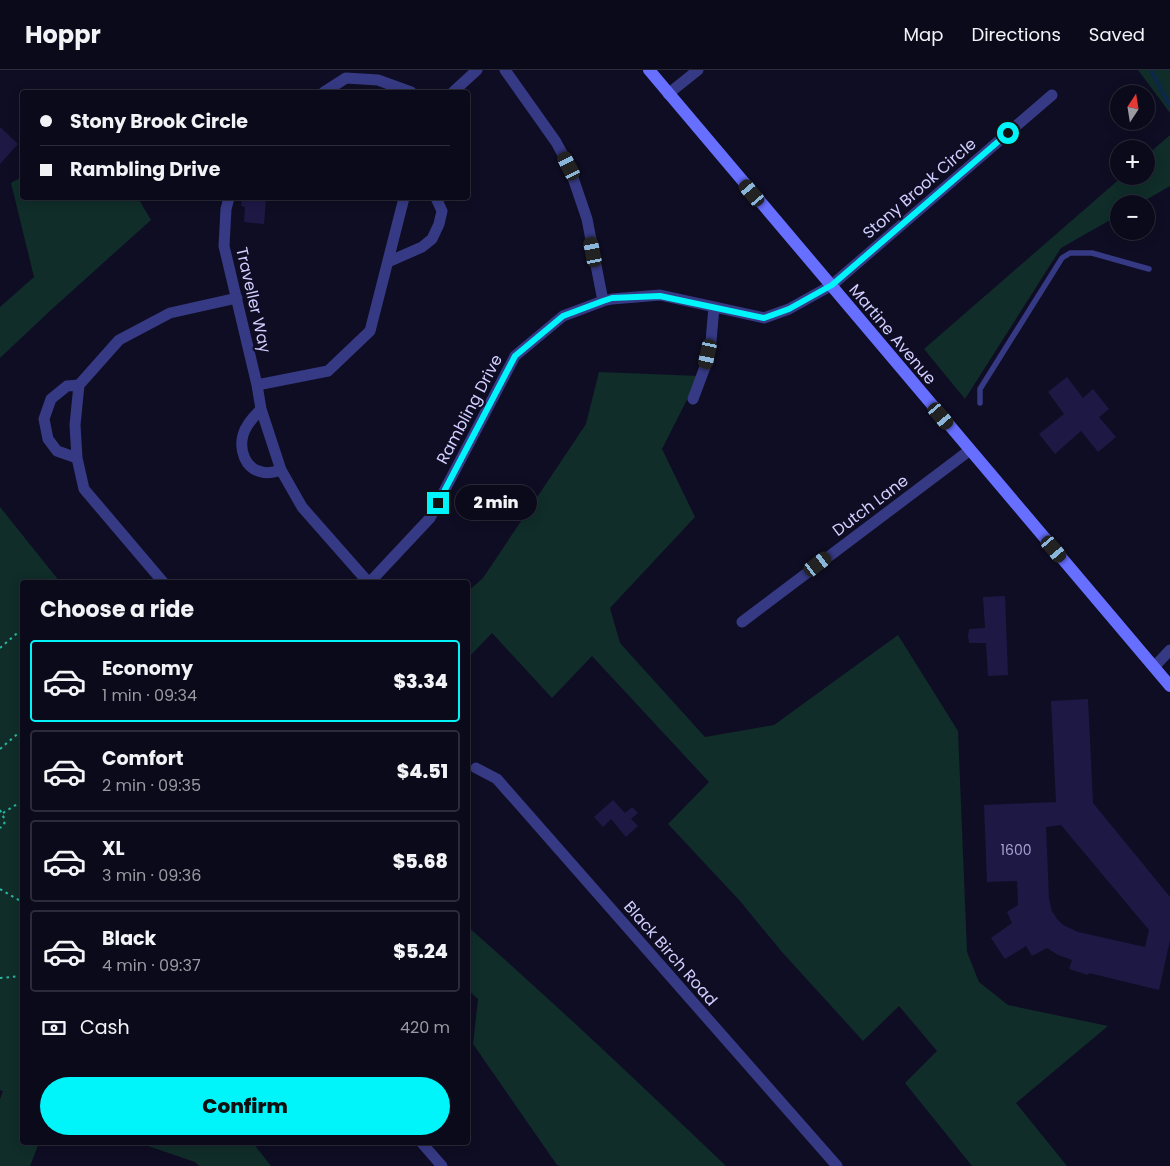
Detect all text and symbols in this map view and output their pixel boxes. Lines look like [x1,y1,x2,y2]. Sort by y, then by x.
text: Hoppr [25,18,101,51]
text: Map [904,22,943,47]
text: Directions [971,22,1061,47]
text: Saved [1089,22,1145,47]
north arrow [1110,85,1155,130]
map controls [1110,85,1155,240]
text: Stony Brook Circle [70,108,248,135]
route start [997,122,1019,144]
street label: Stony Brook Circle [858,133,981,244]
button: + [1110,140,1155,185]
car [555,149,582,183]
text: Rambling Drive [70,156,220,183]
car [736,177,767,209]
button: − [1110,195,1155,240]
car [582,236,603,268]
street label: Traveller Way [230,245,277,355]
street label: Martine Avenue [844,279,942,390]
car [697,338,718,370]
street label: Rambling Drive [431,350,508,468]
car [925,400,956,432]
street label: Dutch Lane [828,469,913,542]
callout: 2 min [456,486,538,520]
text: 2 min [473,491,519,514]
route end [427,492,449,514]
car [1038,533,1069,565]
car [801,549,834,579]
text: Choose a ride [40,594,194,625]
text: Economy [102,655,193,682]
icon: car [42,659,87,704]
text: $3.34 [393,668,448,695]
text: 1 min · 09:34 [102,684,197,707]
text: Comfort [102,745,184,772]
icon: car [42,749,87,794]
text: $4.51 [397,758,448,785]
text: 2 min · 09:35 [102,774,201,797]
text: XL [102,835,125,862]
icon: car [42,839,87,884]
house number: 1600 [1001,840,1031,860]
text: $5.68 [393,848,448,875]
text: 3 min · 09:36 [102,864,201,887]
street label: Black Birch Road [619,896,723,1011]
text: Black [102,925,156,952]
icon: car [42,929,87,974]
text: $5.24 [393,938,448,965]
text: 4 min · 09:37 [102,954,201,977]
icon: cash [40,1014,68,1042]
text: Cash [80,1014,130,1041]
text: 420 m [400,1016,450,1039]
button: Confirm [40,1077,450,1135]

